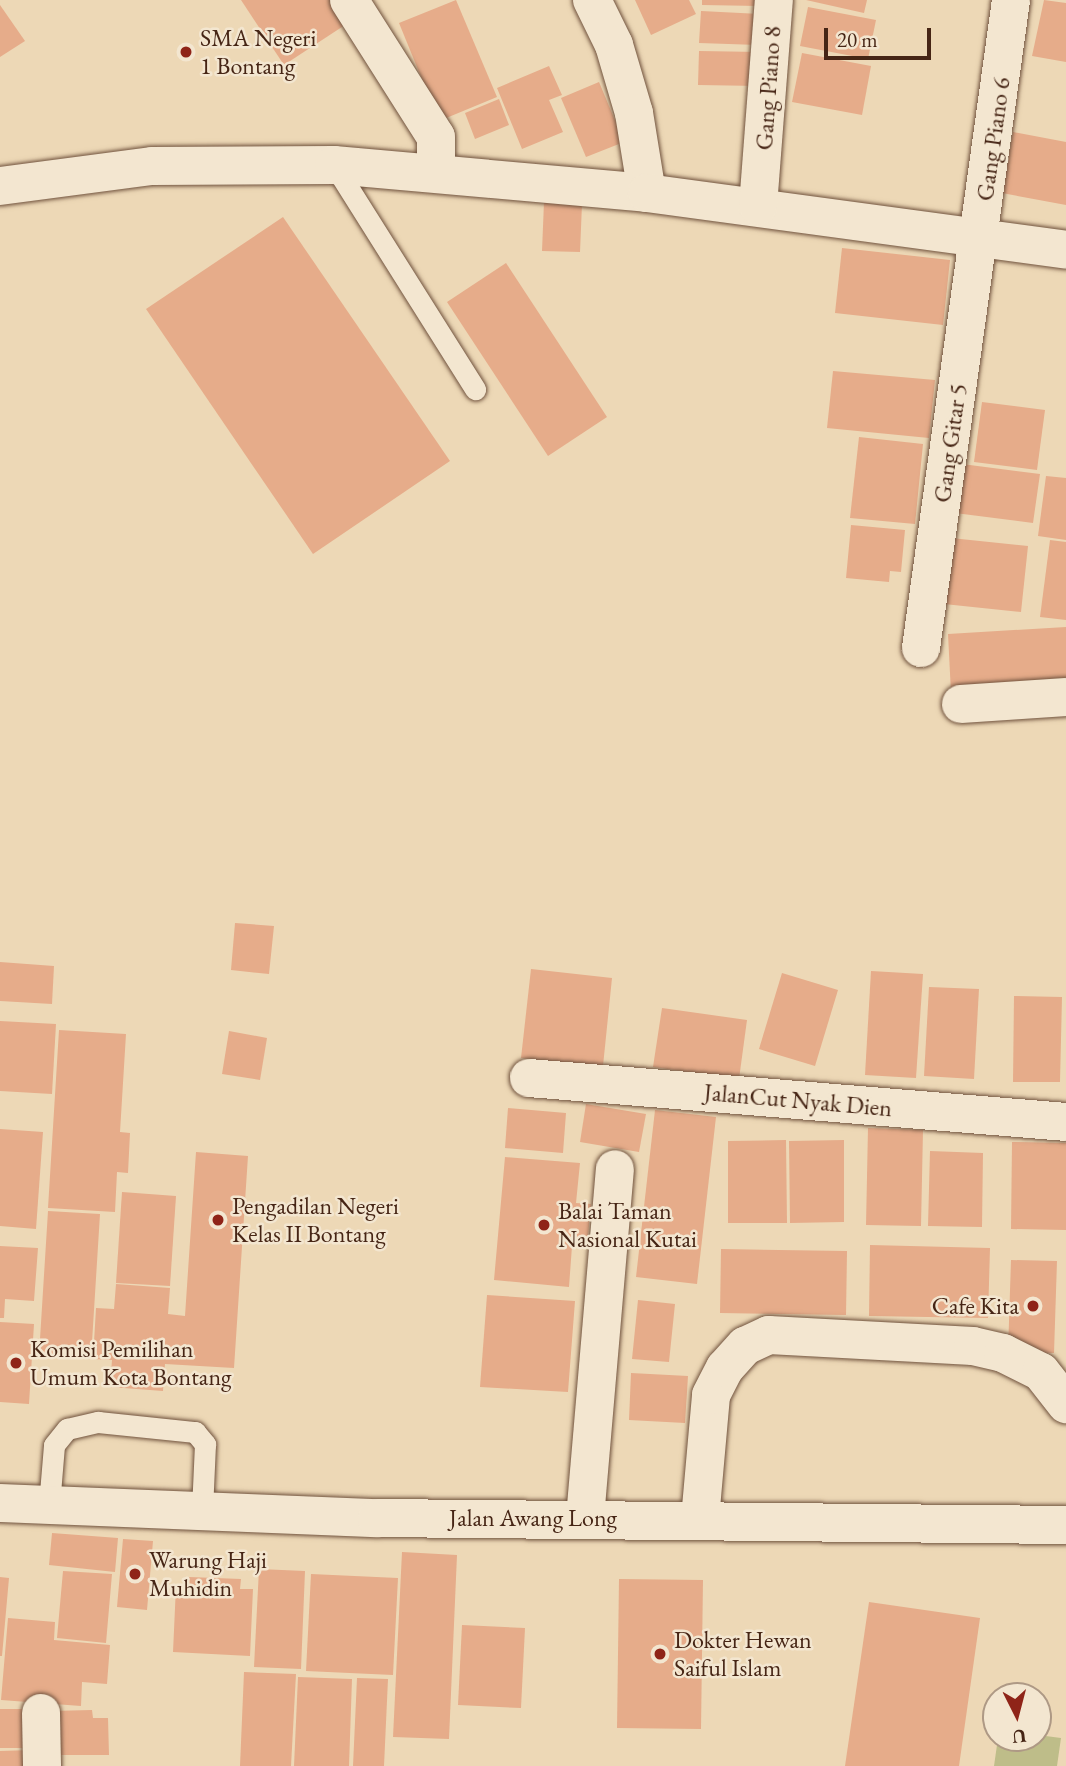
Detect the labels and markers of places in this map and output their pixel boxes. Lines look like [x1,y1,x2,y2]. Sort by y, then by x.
place label: SMA Negeri 1 Bontang [200,24,316,80]
marker: SMA Negeri 1 Bontang [178,44,194,60]
place label: Pengadilan Negeri Kelas II Bontang [232,1192,399,1248]
place label: Balai Taman Nasional Kutai [558,1197,697,1253]
marker: Pengadilan Negeri Kelas II Bontang [210,1212,226,1228]
marker: Balai Taman Nasional Kutai [536,1217,552,1233]
place label: Cafe Kita [932,1292,1019,1320]
marker: Cafe Kita [1025,1298,1041,1314]
place label: Komisi Pemilihan Umum Kota Bontang [30,1335,232,1391]
marker: Komisi Pemilihan Umum Kota Bontang [8,1355,24,1371]
place label: Warung Haji Muhidin [149,1546,267,1602]
marker: Warung Haji Muhidin [127,1566,143,1582]
place label: Dokter Hewan Saiful Islam [674,1626,812,1682]
marker: Dokter Hewan Saiful Islam [652,1646,668,1662]

